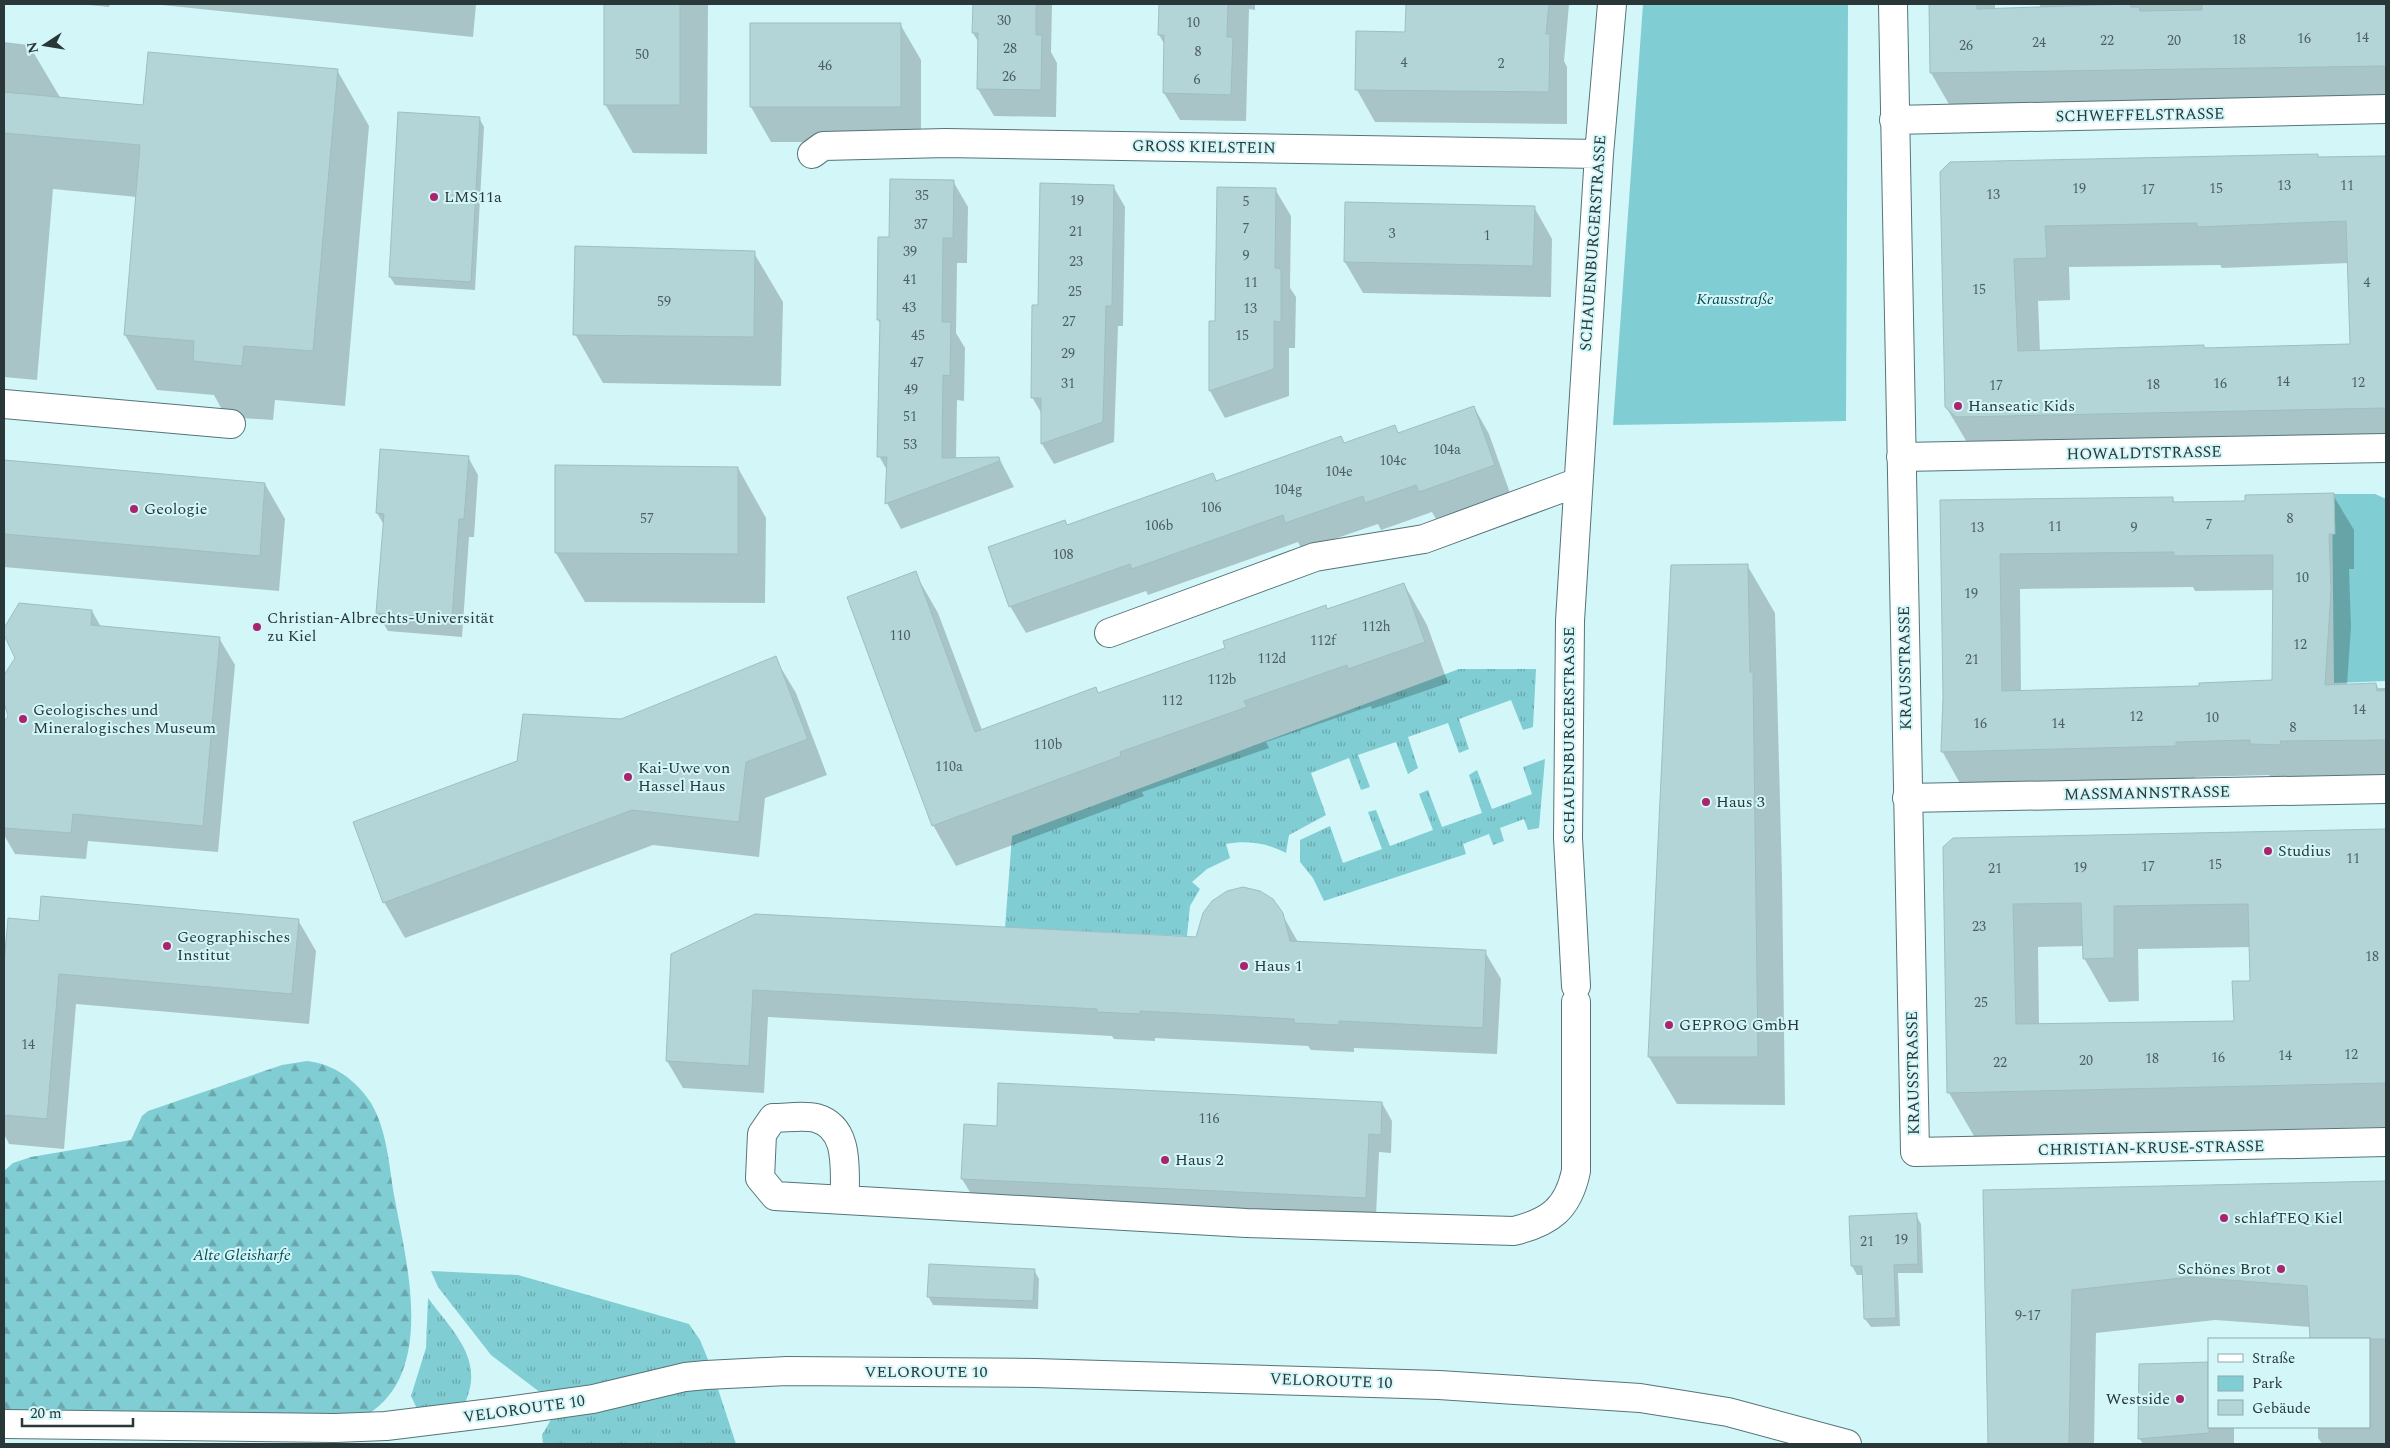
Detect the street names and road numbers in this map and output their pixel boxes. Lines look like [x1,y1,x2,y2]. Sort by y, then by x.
street label: SCHWEFFELSTRASSE [2055,102,2225,128]
street label: GROSS KIELSTEIN [1132,134,1276,160]
street label: SCHAUENBURGERSTRASSE [1573,134,1613,352]
street label: HOWALDTSTRASSE [2066,440,2222,466]
street label: KRAUSSTRASSE [1892,606,1918,730]
street label: SCHAUENBURGERSTRASSE [1557,627,1581,843]
street label: MASSMANNSTRASSE [2064,780,2230,806]
street label: KRAUSSTRASSE [1900,1011,1926,1135]
street label: CHRISTIAN-KRUSE-STRASSE [2038,1134,2264,1162]
street label: VELOROUTE 10 [865,1360,987,1384]
street label: VELOROUTE 10 [1269,1367,1393,1395]
street label: VELOROUTE 10 [462,1389,586,1429]

